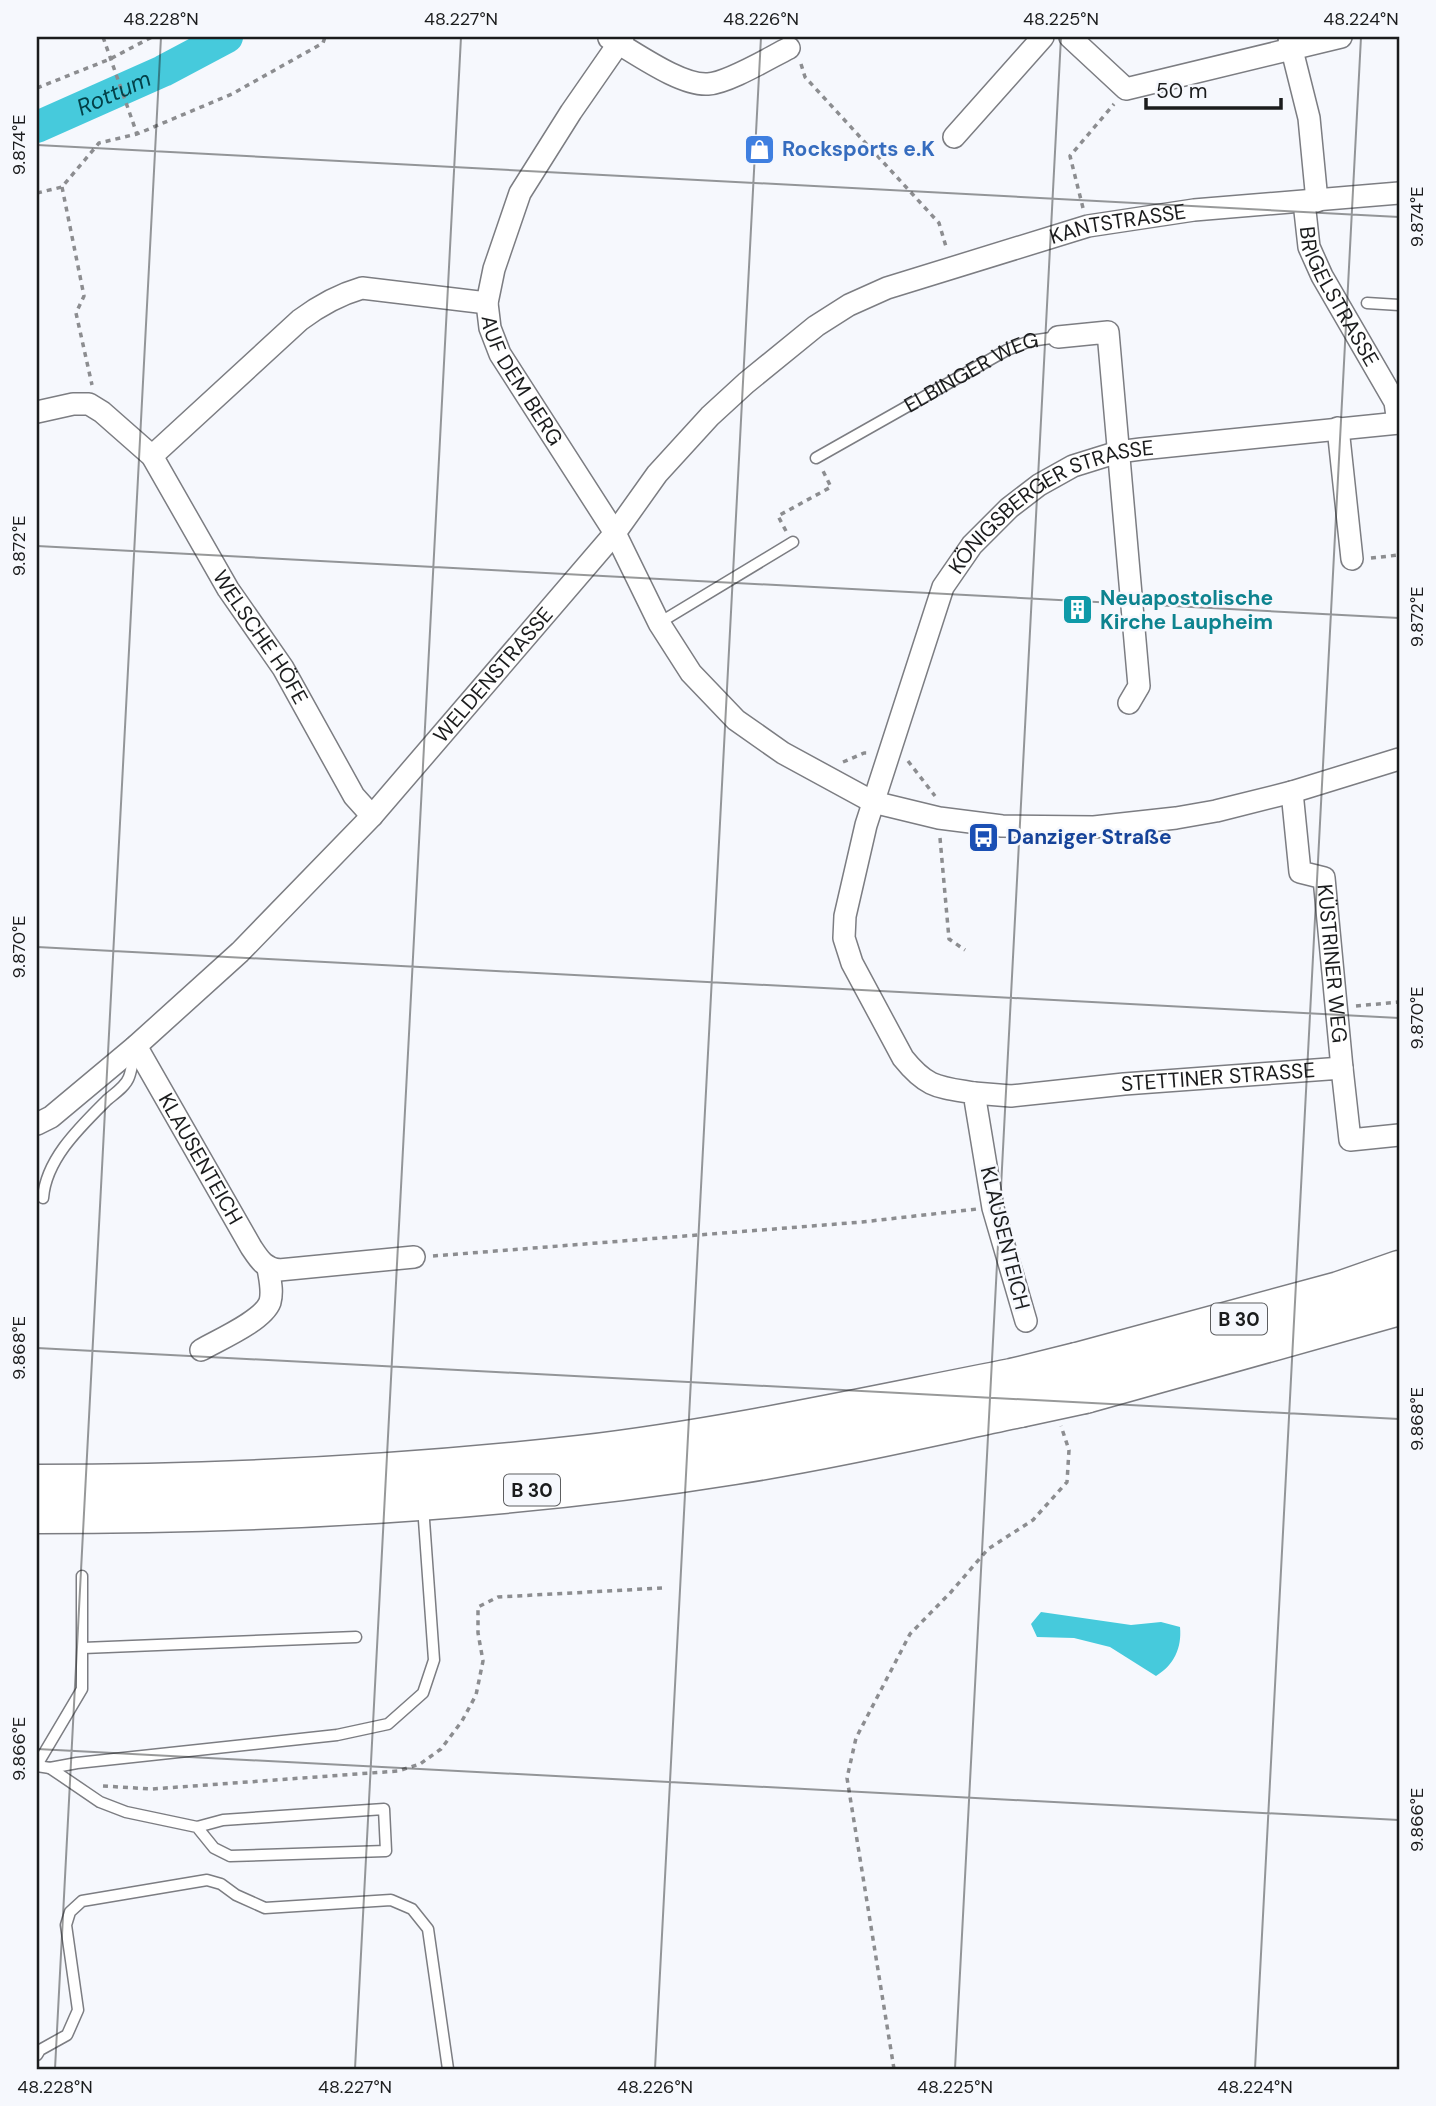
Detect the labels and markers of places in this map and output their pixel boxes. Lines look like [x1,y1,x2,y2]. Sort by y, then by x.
shop icon: Rocksports e.K [742,132,776,166]
place label: Rocksports e.K [782,135,935,163]
place label: Neuapostolische Kirche Laupheim [1100,584,1273,636]
building icon: Neuapostolische Kirche Laupheim [1060,593,1094,627]
bus stop icon: Danziger Straße [967,820,1001,854]
place label: Danziger Straße [1007,823,1172,851]

